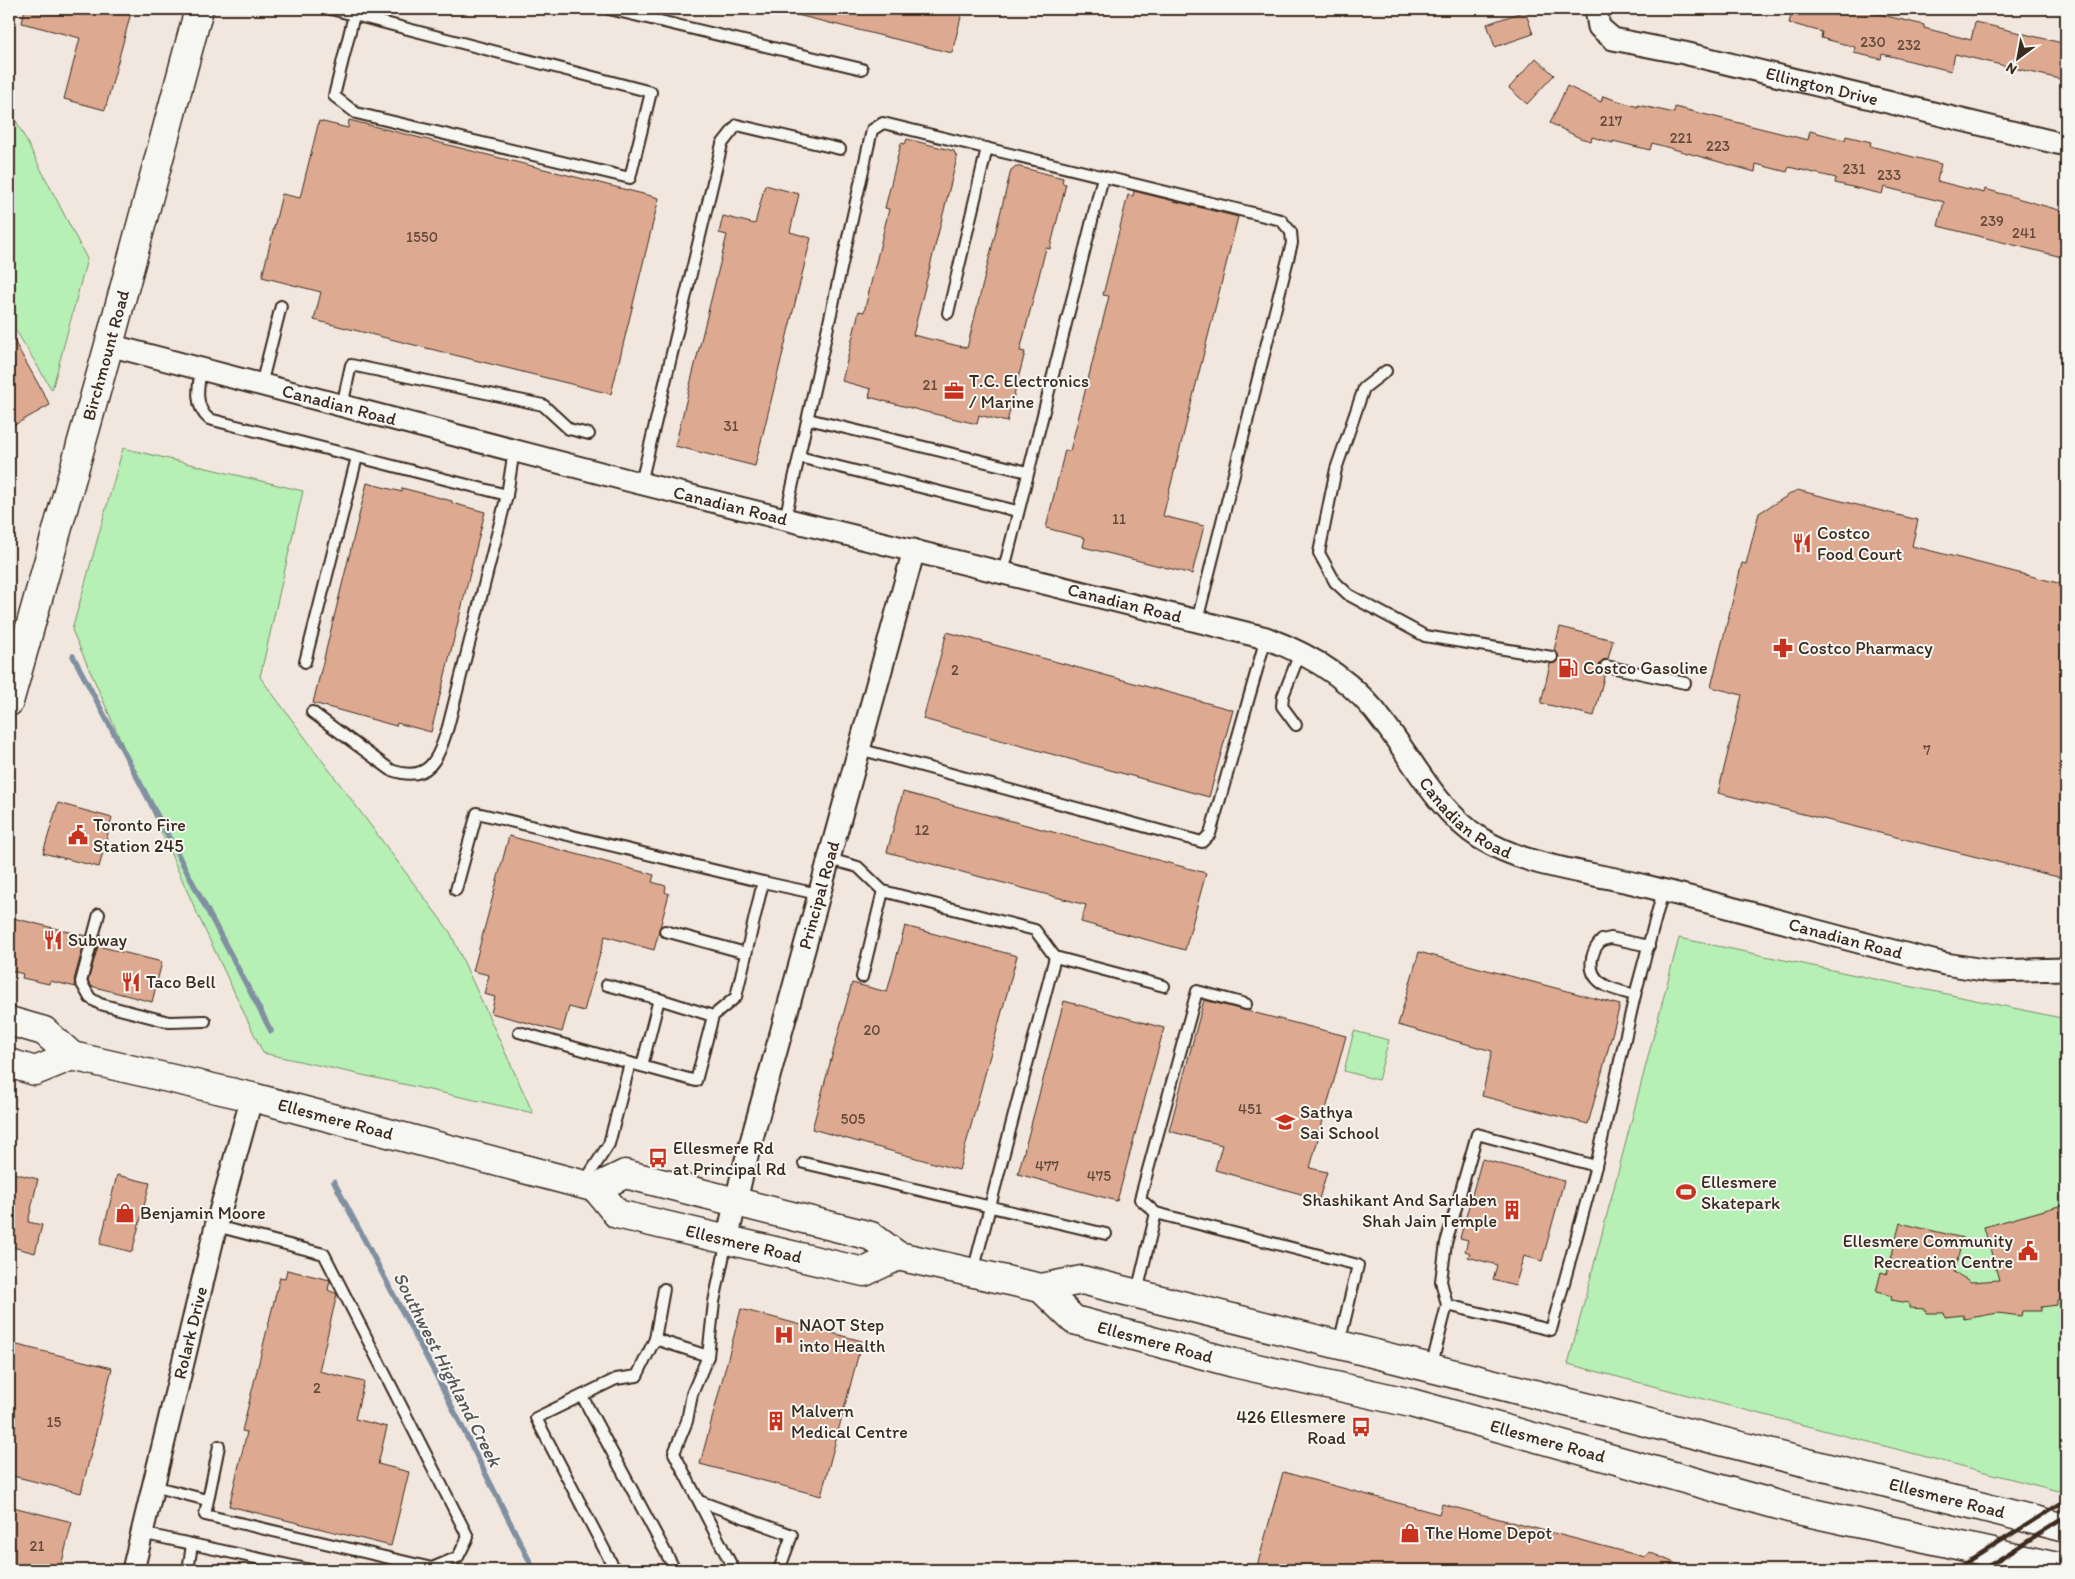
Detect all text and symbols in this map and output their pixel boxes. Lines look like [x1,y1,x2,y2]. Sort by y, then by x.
north arrow [1992,32,2042,82]
house number: 230 [1860,33,1886,51]
house number: 232 [1897,36,1921,54]
text: N [2003,59,2020,78]
street label: Ellington Drive [1764,62,1880,110]
house number: 217 [1600,112,1623,130]
house number: 221 [1670,129,1692,147]
house number: 223 [1706,137,1730,155]
house number: 231 [1842,160,1866,178]
house number: 233 [1877,166,1901,184]
house number: 239 [1980,212,2004,230]
house number: 241 [2012,224,2036,242]
house number: 1550 [406,228,438,246]
street label: Birchmount Road [77,287,134,423]
place label: T.C. Electronics / Marine [969,370,1089,413]
house number: 21 [923,376,937,394]
street label: Canadian Road [280,380,399,430]
office icon: T.C. Electronics / Marine [943,380,965,402]
house number: 31 [723,417,739,435]
street label: Canadian Road [671,481,790,530]
house number: 11 [1112,510,1126,528]
place label: Costco Food Court [1817,522,1902,565]
restaurant icon: Costco Food Court [1791,532,1813,554]
street label: Canadian Road [1065,578,1184,628]
pharmacy icon: Costco Pharmacy [1772,637,1794,659]
place label: Costco Pharmacy [1798,637,1933,659]
fuel station icon: Costco Gasoline [1557,657,1579,679]
place label: Costco Gasoline [1583,657,1708,679]
house number: 2 [951,661,959,679]
house number: 7 [1923,741,1931,759]
street label: Canadian Road [1414,772,1515,864]
place label: Toronto Fire Station 245 [93,814,186,857]
house number: 12 [915,821,930,839]
public building icon: Toronto Fire Station 245 [67,824,89,846]
street label: Principal Road [794,838,844,952]
street label: Canadian Road [1786,913,1905,964]
restaurant icon: Subway [42,929,64,951]
place label: Subway [68,929,128,951]
restaurant icon: Taco Bell [120,971,142,993]
place label: Taco Bell [146,971,216,993]
house number: 20 [863,1021,881,1039]
street label: Ellesmere Road [275,1093,396,1145]
house number: 451 [1238,1100,1262,1118]
place label: Sathya Sai School [1300,1101,1379,1144]
house number: 505 [841,1110,866,1128]
school or university icon: Sathya Sai School [1274,1111,1296,1133]
place label: Ellesmere Rd at Principal Rd [673,1137,786,1180]
bus stop icon: Ellesmere Rd at Principal Rd [647,1147,669,1169]
house number: 477 [1035,1157,1060,1175]
house number: 475 [1087,1167,1111,1185]
place label: Ellesmere Skatepark [1701,1171,1780,1214]
sports icon: Ellesmere Skatepark [1675,1181,1697,1203]
place label: Shashikant And Sarlaben Shah Jain Temple [1302,1189,1497,1232]
building icon: Shashikant And Sarlaben Shah Jain Temple [1501,1199,1523,1221]
shop icon: Benjamin Moore [114,1202,136,1224]
place label: Benjamin Moore [140,1202,266,1224]
street label: Ellesmere Road [683,1219,804,1268]
place label: Ellesmere Community Recreation Centre [1843,1230,2014,1273]
public building icon: Ellesmere Community Recreation Centre [2017,1240,2039,1262]
water label: Southwest Highland Creek [388,1268,507,1471]
street label: Rolark Drive [168,1284,212,1381]
place label: NAOT Step into Health [799,1314,885,1357]
street label: Ellesmere Road [1095,1316,1216,1368]
hospital icon: NAOT Step into Health [773,1324,795,1346]
house number: 2 [313,1379,321,1397]
place label: Malvern Medical Centre [791,1400,908,1443]
place label: 426 Ellesmere Road [1236,1406,1346,1449]
building icon: Malvern Medical Centre [765,1410,787,1432]
house number: 15 [47,1413,62,1431]
street label: Ellesmere Road [1488,1414,1608,1468]
bus stop icon: 426 Ellesmere Road [1350,1416,1372,1438]
street label: Ellesmere Road [1887,1473,2008,1523]
shop icon: The Home Depot [1399,1522,1421,1544]
place label: The Home Depot [1425,1522,1552,1544]
house number: 21 [30,1537,44,1555]

